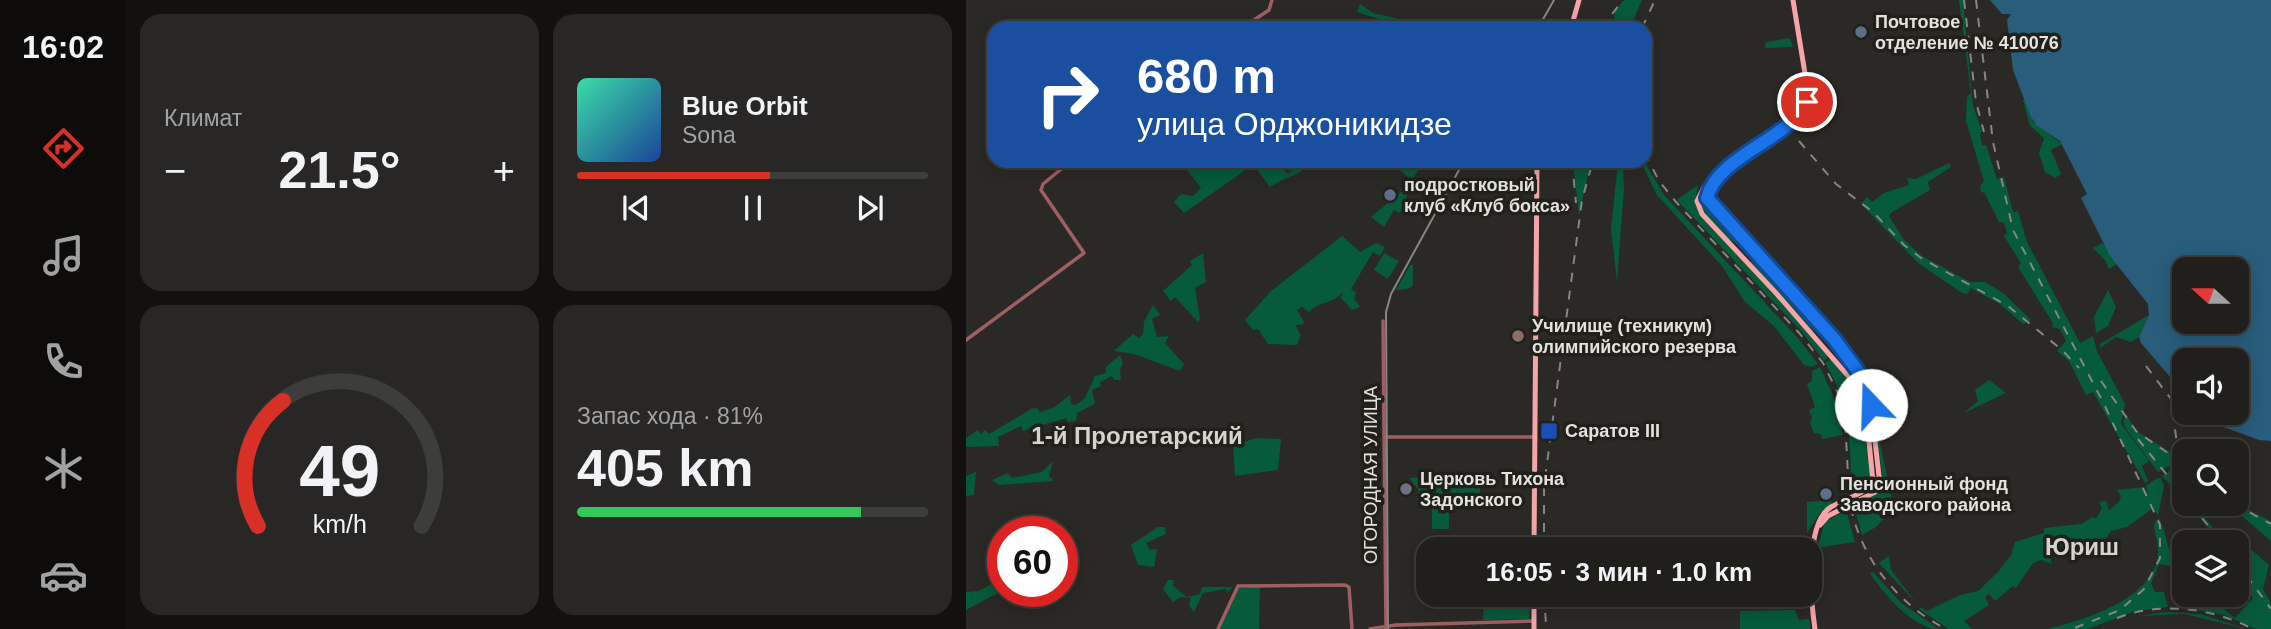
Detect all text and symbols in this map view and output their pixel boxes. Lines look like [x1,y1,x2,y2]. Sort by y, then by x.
place label: Почтовое отделение № 410076 [1875,12,2059,53]
marker: Почтовое отделение № 410076 [1853,24,1869,40]
text: 16:02 [22,29,104,65]
icon: right [1022,49,1113,140]
text: 680 m [1137,49,1276,103]
pin [1777,72,1837,132]
icon: arrive [1788,83,1826,121]
text: Blue Orbit [682,91,808,121]
text: Климат [164,105,242,131]
text: улица Орджоникидзе [1137,106,1452,142]
text: Sona [682,122,736,148]
icon: directions [39,124,88,173]
text: 21.5° [278,141,401,199]
text: − [164,150,186,192]
text: + [493,150,515,192]
place label: подростковый клуб «Клуб бокса» [1404,175,1570,216]
marker: подростковый клуб «Клуб бокса» [1382,187,1398,203]
icon: previous [617,189,655,227]
icon: pause [734,189,772,227]
icon: next [851,189,889,227]
icon: music [39,231,88,280]
north arrow [2172,257,2249,334]
map controls [2172,257,2249,607]
place label: Училище (техникум) олимпийского резерва [1532,316,1737,357]
marker: Училище (техникум) олимпийского резерва [1510,328,1526,344]
icon: phone [39,337,88,386]
button: sound [2172,348,2249,425]
position arrow [1834,368,1908,442]
street label: ОГОРОДНАЯ УЛИЦА [1361,386,1381,564]
text: Запас хода · 81% [577,403,763,429]
marker: Саратов III [1539,421,1559,441]
place label: Саратов III [1565,421,1660,441]
district label: 1-й Пролетарский [1031,422,1243,449]
text: 49 [299,430,380,511]
text: 405 km [577,439,753,497]
button: search [2172,439,2249,516]
icon: climate [39,444,88,493]
place label: Церковь Тихона Задонского [1420,469,1565,510]
place label: Пенсионный фонд Заводского района [1840,474,2012,515]
marker: Церковь Тихона Задонского [1398,481,1414,497]
marker: Пенсионный фонд Заводского района [1818,486,1834,502]
text: km/h [312,510,367,538]
speed limit sign: 60 [987,516,1078,607]
button: layers [2172,530,2249,607]
district label: Юриш [2045,533,2119,560]
icon: car [39,551,88,600]
text: 16:05 · 3 мин · 1.0 km [1486,557,1752,587]

